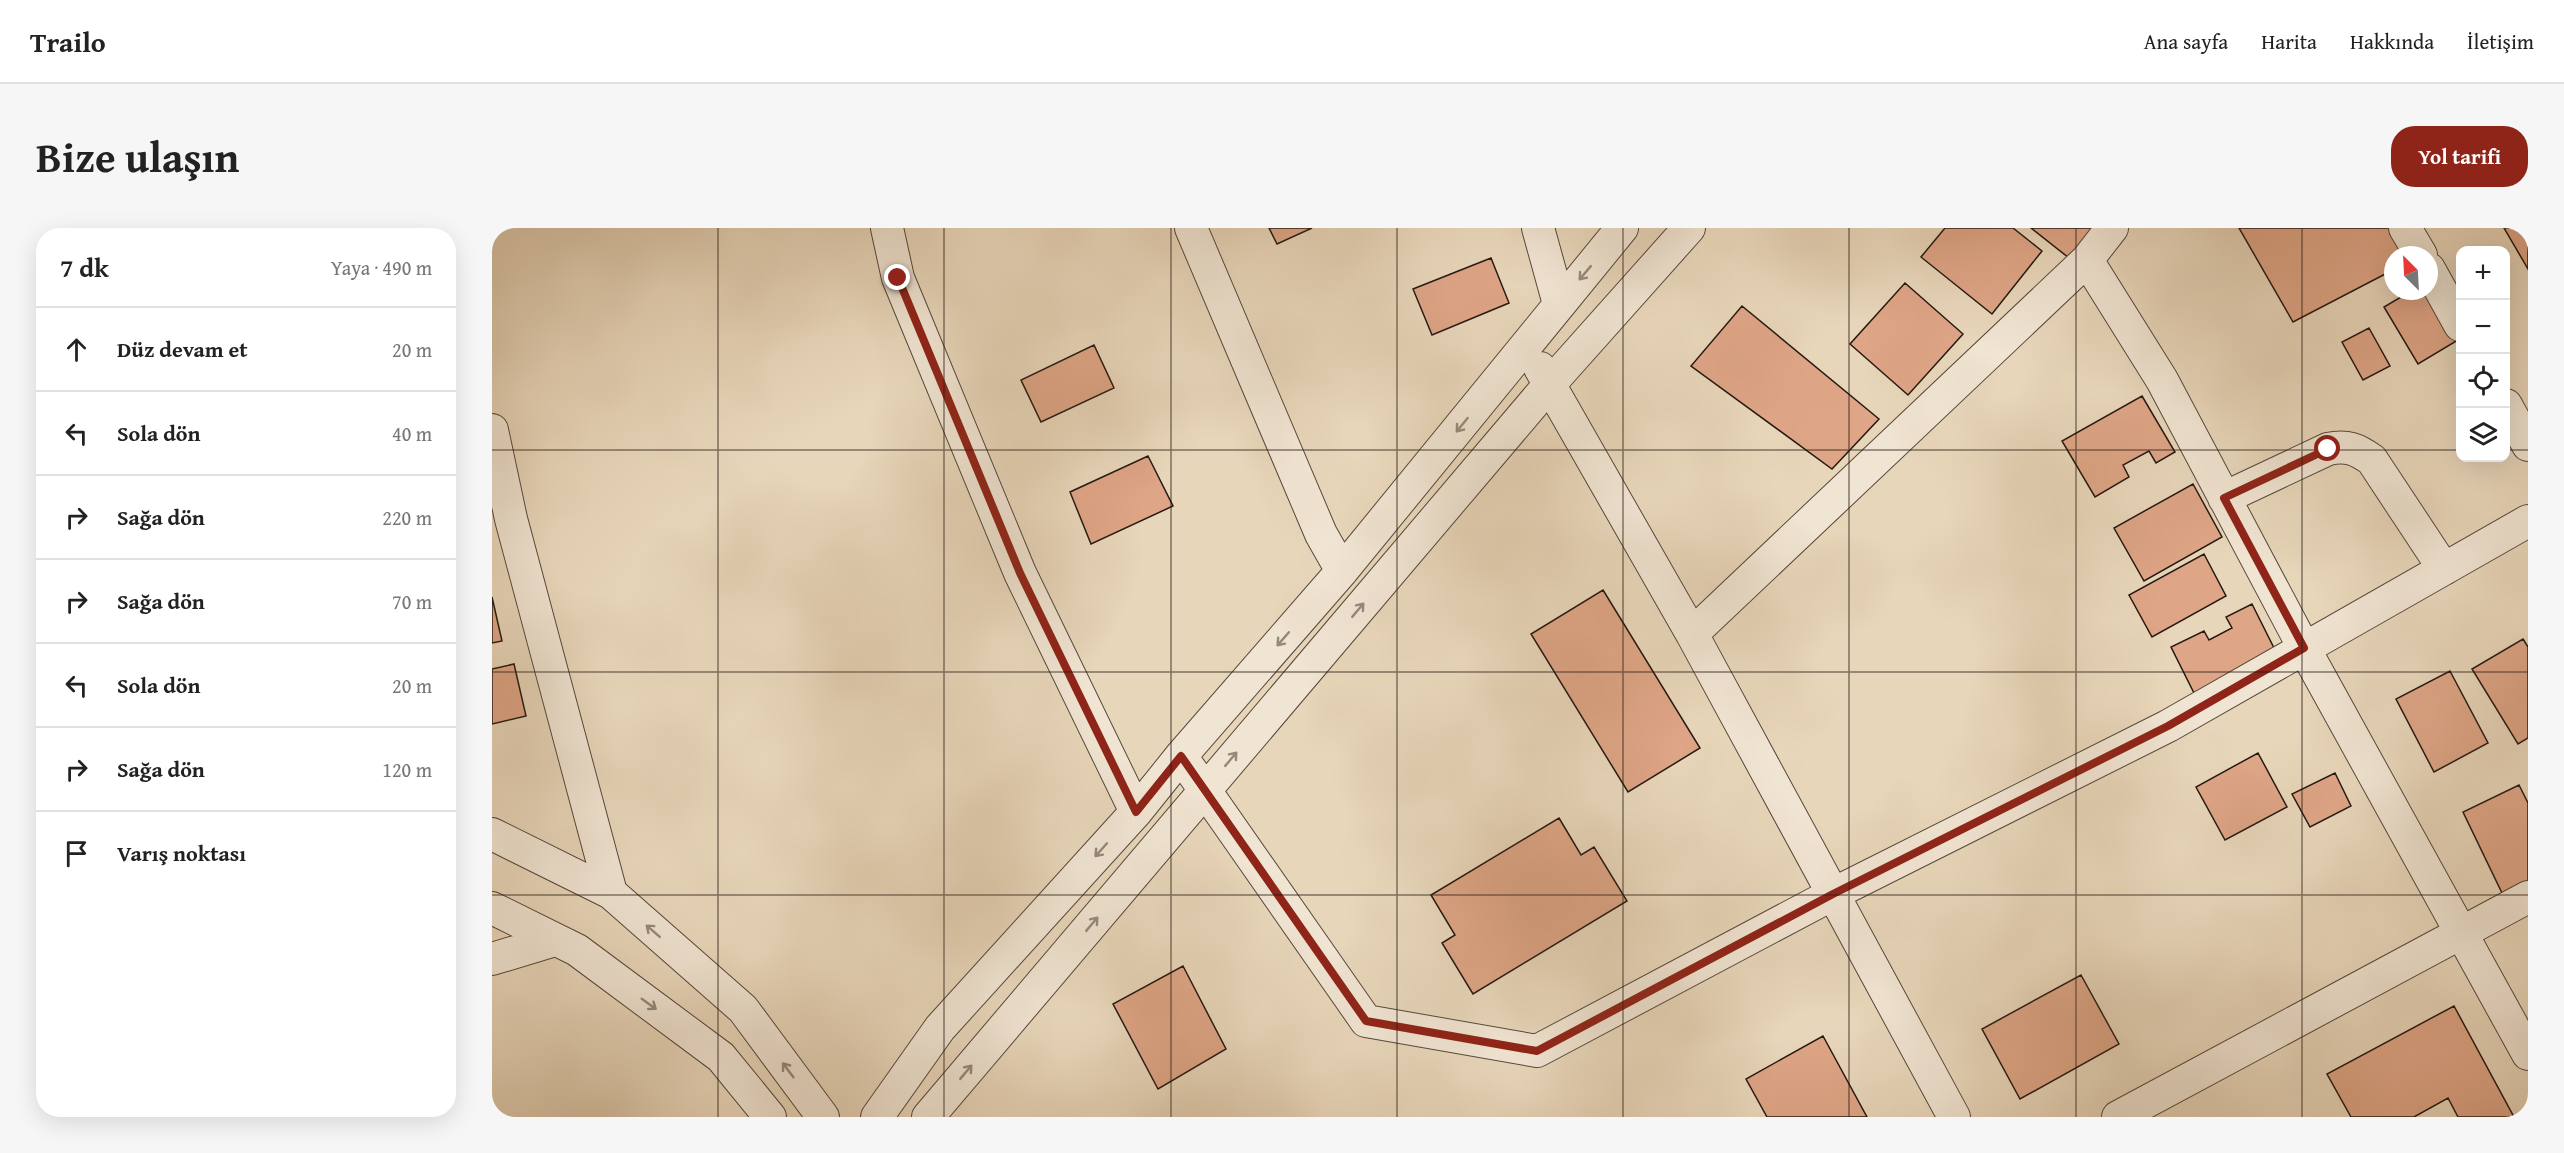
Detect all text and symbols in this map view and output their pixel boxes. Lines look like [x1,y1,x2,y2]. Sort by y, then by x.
text: Trailo [30,21,106,62]
text: Ana sayfa [2144,26,2228,57]
text: Harita [2261,26,2317,57]
text: Hakkında [2350,26,2434,57]
text: İletişim [2467,26,2534,57]
text: Bize ulaşın [36,126,239,187]
button: Yol tarifi [2391,126,2528,187]
north arrow [2384,246,2438,300]
map controls [2456,246,2510,462]
button: + [2456,246,2510,300]
text: 7 dk [60,248,109,287]
text: Yaya · 490 m [331,253,432,282]
route end [884,264,910,290]
one-way arrow [1578,265,1591,281]
button: − [2456,300,2510,354]
icon: ahead [60,333,93,366]
text: Düz devam et [117,333,248,365]
text: 20 m [392,335,432,364]
button: locate [2456,354,2510,408]
button: layers [2456,408,2510,462]
icon: left [60,417,93,450]
text: Sola dön [117,417,201,449]
one-way arrow [1456,417,1469,433]
text: 40 m [392,419,432,448]
route start [2314,435,2340,461]
icon: right [60,501,93,534]
text: Sağa dön [117,501,205,533]
text: 220 m [382,503,432,532]
icon: right [60,585,93,618]
text: Sağa dön [117,585,205,617]
text: 70 m [392,587,432,616]
one-way arrow [1351,603,1365,618]
one-way arrow [1276,631,1290,646]
icon: left [60,669,93,702]
text: Sola dön [117,669,201,701]
text: 20 m [392,671,432,700]
one-way arrow [1225,751,1238,767]
icon: right [60,753,93,786]
text: Sağa dön [117,753,205,785]
text: 120 m [382,755,432,784]
icon: arrive [60,837,93,870]
text: Varış noktası [117,837,246,869]
one-way arrow [1094,842,1108,857]
one-way arrow [1085,917,1099,932]
one-way arrow [646,924,661,938]
one-way arrow [641,997,657,1010]
one-way arrow [782,1062,795,1078]
one-way arrow [959,1064,972,1080]

